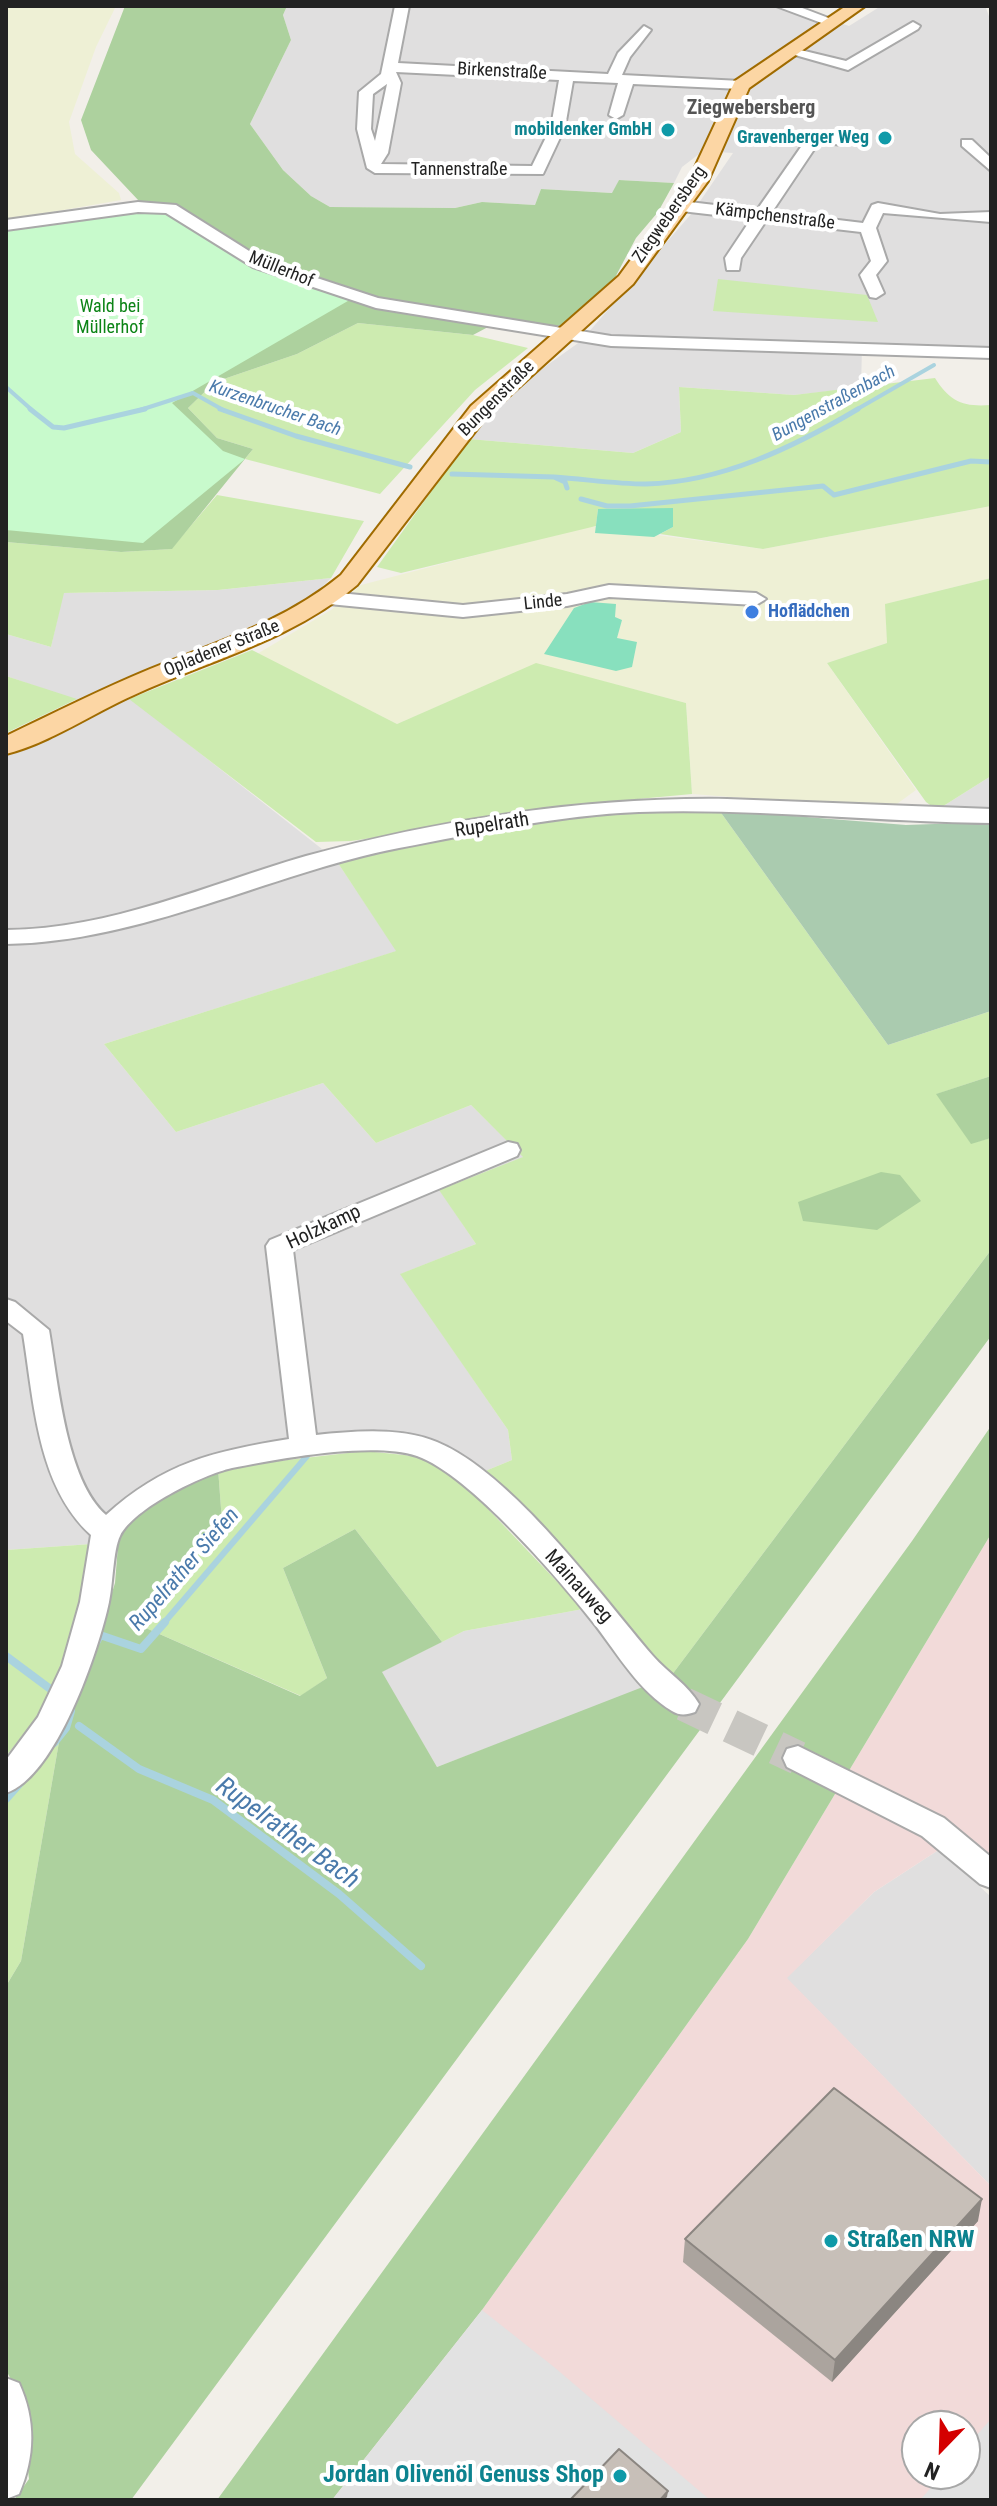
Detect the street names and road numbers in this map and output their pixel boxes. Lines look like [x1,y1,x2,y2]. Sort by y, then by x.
street label: Birkenstraße [457,59,547,85]
street label: Tannenstraße [411,159,507,181]
street label: Ziegwebersberg [629,162,711,268]
street label: Kämpchenstraße [714,199,836,235]
street label: Müllerhof [245,247,317,293]
street label: Bungenstraße [455,357,539,441]
street label: Linde [523,590,563,616]
street label: Opladener Straße [161,616,283,682]
street label: Rupelrath [453,808,531,844]
street label: Holzkamp [283,1200,365,1256]
street label: Mainauweg [539,1545,617,1629]

